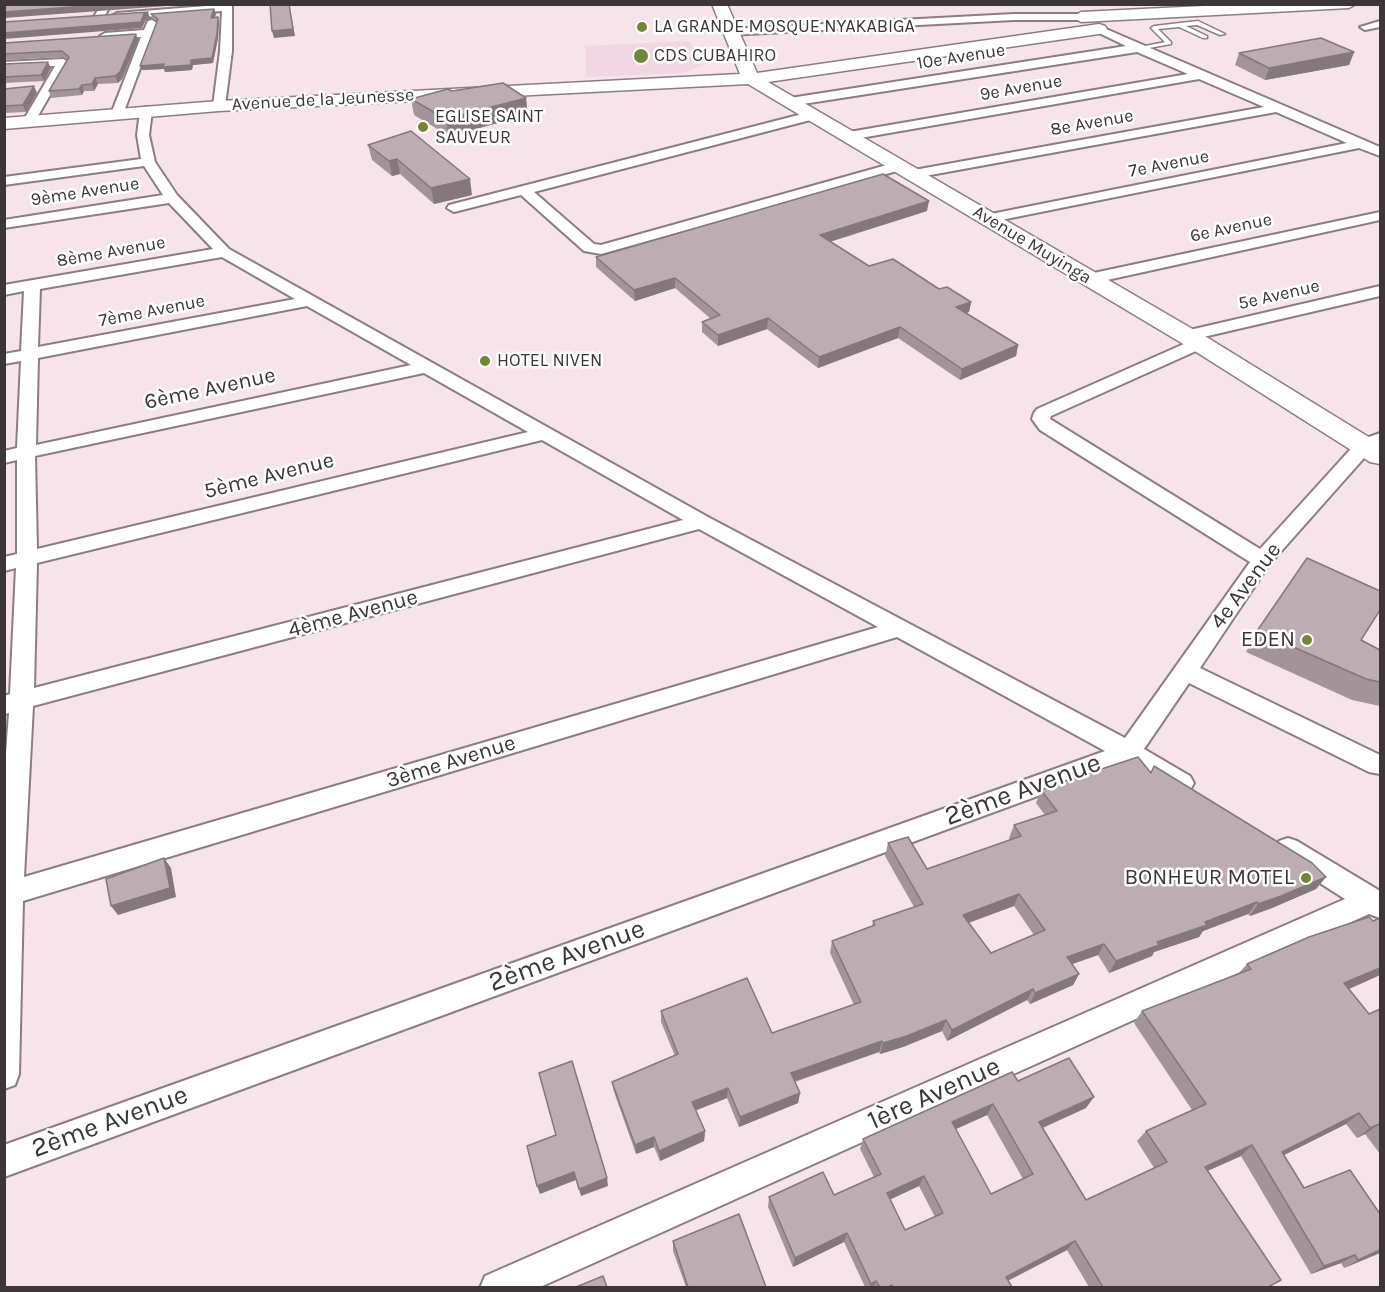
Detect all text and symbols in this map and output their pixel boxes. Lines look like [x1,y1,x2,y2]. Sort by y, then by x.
place label: LA GRANDE MOSQUE NYAKABIGA [654,16,915,38]
marker: LA GRANDE MOSQUE NYAKABIGA [635,20,649,34]
street label: 10e Avenue [915,39,1007,75]
place label: CDS CUBAHIRO [654,45,776,67]
marker: CDS CUBAHIRO [632,47,650,65]
street label: 9e Avenue [978,70,1064,106]
street label: Avenue de la Jeunesse [231,84,415,116]
street label: 8e Avenue [1049,105,1135,141]
place label: EGLISE SAINT SAUVEUR [435,106,543,148]
marker: EGLISE SAINT SAUVEUR [416,120,430,134]
street label: 7e Avenue [1127,146,1211,182]
street label: 9ème Avenue [29,173,141,211]
street label: Avenue Muyinga [969,201,1095,289]
street label: 6e Avenue [1188,209,1274,247]
street label: 8ème Avenue [55,232,167,272]
street label: 5e Avenue [1236,275,1322,315]
street label: 7ème Avenue [97,290,207,332]
place label: HOTEL NIVEN [497,350,602,372]
marker: HOTEL NIVEN [478,354,492,368]
street label: 6ème Avenue [142,362,278,416]
street label: 5ème Avenue [201,447,337,505]
street label: 4e Avenue [1205,538,1287,634]
street label: 4ème Avenue [285,584,421,644]
place label: EDEN [1241,627,1295,653]
marker: EDEN [1300,633,1314,647]
street label: 3ème Avenue [383,730,519,794]
street label: 2ème Avenue [940,747,1106,833]
place label: BONHEUR MOTEL [1124,865,1294,891]
marker: BONHEUR MOTEL [1299,871,1313,885]
street label: 2ème Avenue [484,913,650,999]
street label: 1ère Avenue [863,1050,1005,1138]
street label: 2ème Avenue [27,1079,193,1165]

